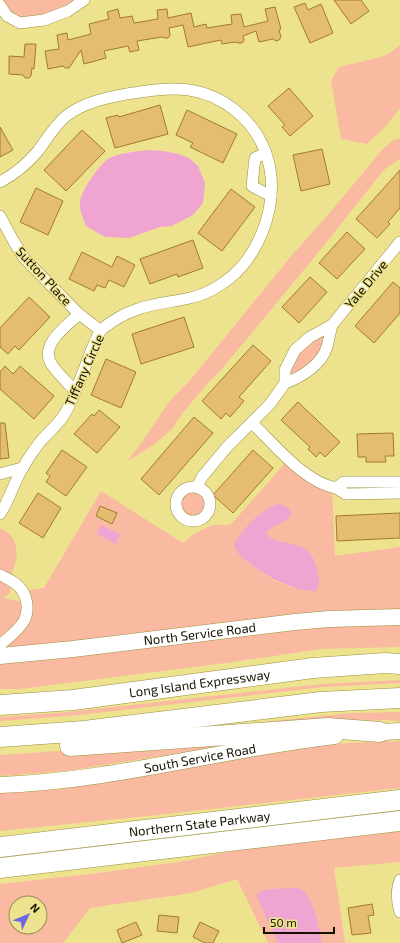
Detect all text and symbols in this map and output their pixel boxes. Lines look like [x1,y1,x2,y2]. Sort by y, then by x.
street label: Sutton Place [13,243,75,309]
street label: Yale Drive [341,256,391,312]
street label: Tiffany Circle [61,332,107,408]
street label: North Service Road [143,619,257,648]
street label: Long Island Expressway [128,666,271,700]
street label: South Service Road [143,740,257,776]
street label: Northern State Parkway [128,807,271,840]
north arrow [8,895,48,935]
text: N [28,900,43,915]
scale bar [264,909,334,935]
text: 50 m [270,915,297,929]

